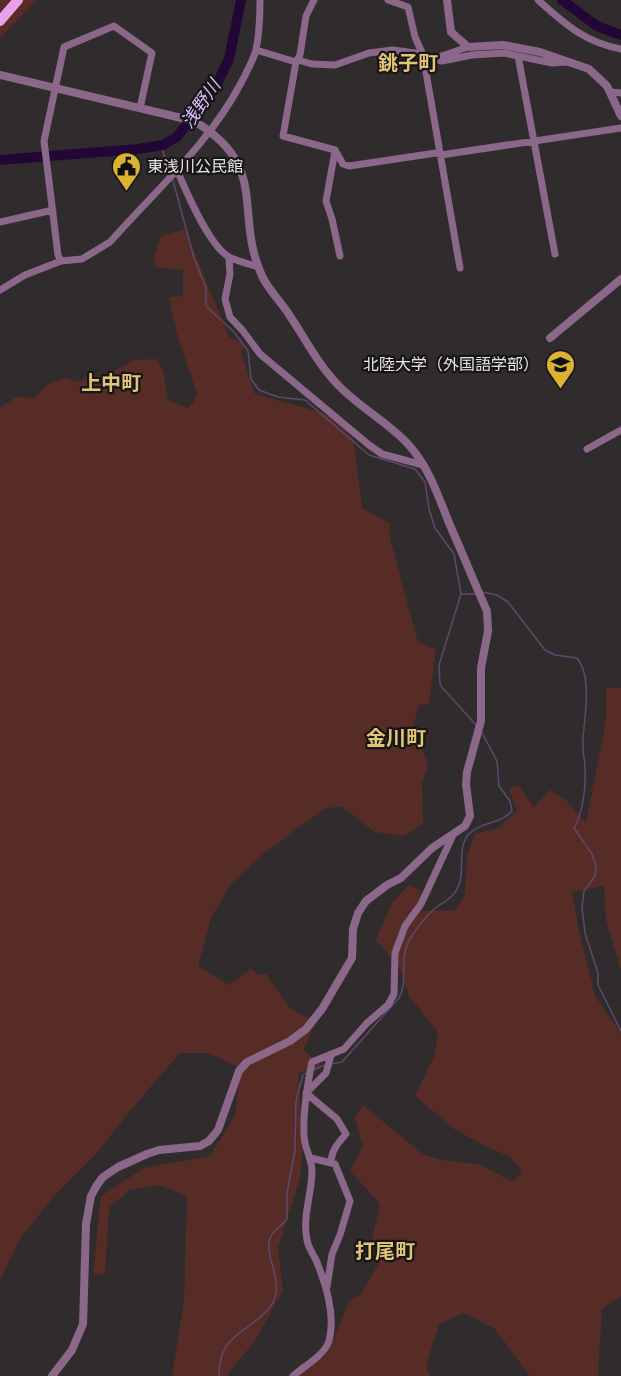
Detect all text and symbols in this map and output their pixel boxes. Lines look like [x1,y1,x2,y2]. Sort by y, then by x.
district label: 銚子町 [378,50,438,76]
water label: 浅野川 [176,73,227,132]
public building icon: 東浅川公民館 [110,150,142,192]
place label: 東浅川公民館 [147,156,243,176]
school or university icon: 北陸大学（外国語学部） [544,348,576,390]
place label: 北陸大学（外国語学部） [363,354,539,374]
district label: 上中町 [81,370,141,396]
district label: 金川町 [366,725,426,751]
district label: 打尾町 [355,1238,415,1264]

